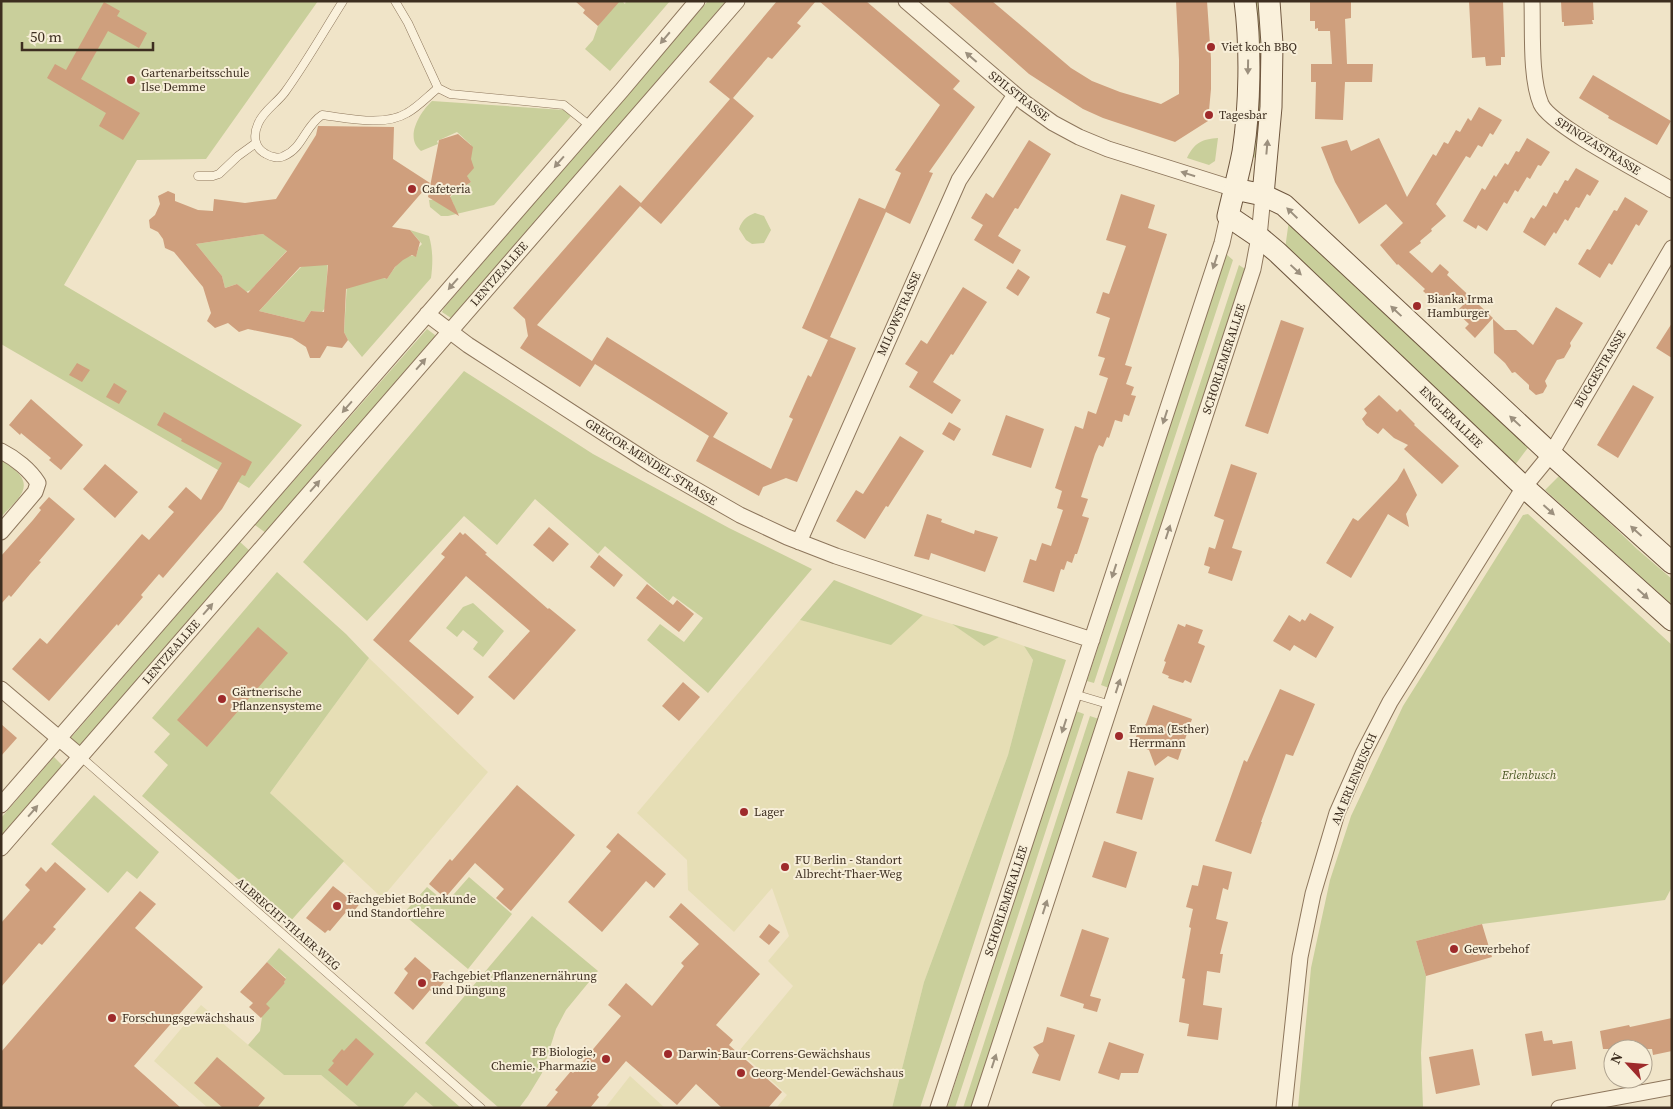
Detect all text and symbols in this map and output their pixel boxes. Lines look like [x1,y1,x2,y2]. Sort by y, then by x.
scale bar [22,20,154,52]
text: 50 m [30,26,62,47]
one-way arrow [660,32,671,45]
place label: Viet koch BBQ [1221,39,1297,55]
marker: Viet koch BBQ [1205,41,1217,53]
one-way arrow [965,52,978,63]
one-way arrow [1244,60,1252,76]
place label: Gartenarbeitsschule Ilse Demme [141,65,249,95]
street label: SPILSTRASSE [985,67,1053,125]
marker: Gartenarbeitsschule Ilse Demme [125,74,137,86]
place label: Tagesbar [1219,107,1267,123]
marker: Tagesbar [1203,109,1215,121]
street label: SPINOZASTRASSE [1552,113,1644,179]
one-way arrow [1264,139,1272,155]
one-way arrow [554,155,565,168]
one-way arrow [1181,170,1196,178]
place label: Cafeteria [422,181,472,197]
marker: Cafeteria [406,183,418,195]
one-way arrow [1287,207,1299,219]
street label: LENTZEALLEE [467,238,531,310]
one-way arrow [1211,255,1218,270]
one-way arrow [1289,263,1301,275]
street label: MILOWSTRASSE [873,270,925,358]
one-way arrow [447,278,459,290]
place label: Bianka Irma Hamburger [1427,291,1494,321]
marker: Bianka Irma Hamburger [1411,300,1423,312]
street label: SCHORLEMERALLEE [1199,302,1249,416]
one-way arrow [1391,305,1403,317]
street label: BUGGESTRASSE [1571,327,1629,411]
one-way arrow [415,358,427,370]
street label: ENGLERALLEE [1416,383,1486,451]
one-way arrow [341,401,352,414]
one-way arrow [1161,410,1169,425]
street label: GREGOR-MENDEL-STRASSE [582,415,720,509]
one-way arrow [1510,415,1522,427]
one-way arrow [309,480,320,493]
one-way arrow [1543,504,1555,516]
one-way arrow [1164,524,1172,539]
one-way arrow [1630,525,1642,537]
one-way arrow [1110,564,1118,579]
one-way arrow [1636,588,1648,600]
one-way arrow [203,603,214,616]
street label: LENTZEALLEE [139,616,203,688]
one-way arrow [1114,678,1122,693]
place label: Gärtnerische Pflanzensysteme [232,684,322,714]
marker: Gärtnerische Pflanzensysteme [216,693,228,705]
one-way arrow [1059,718,1067,733]
place label: Emma (Esther) Herrmann [1129,721,1209,751]
marker: Emma (Esther) Herrmann [1113,730,1125,742]
street label: AM ERLENBUSCH [1327,731,1381,827]
park label: Erlenbusch [1501,767,1557,783]
place label: Lager [754,804,784,820]
one-way arrow [27,806,39,818]
marker: Lager [738,806,750,818]
street label: SCHORLEMERALLEE [981,844,1031,958]
place label: FU Berlin - Standort Albrecht-Thaer-Weg [795,852,902,882]
marker: FU Berlin - Standort Albrecht-Thaer-Weg [779,861,791,873]
street label: ALBRECHT-THAER-WEG [232,874,344,974]
place label: Fachgebiet Bodenkunde und Standortlehre [347,891,476,921]
one-way arrow [1041,899,1049,914]
marker: Fachgebiet Bodenkunde und Standortlehre [331,900,343,912]
place label: Gewerbehof [1464,941,1531,957]
marker: Gewerbehof [1448,943,1460,955]
place label: Fachgebiet Pflanzenernährung und Düngung [432,968,597,998]
marker: Fachgebiet Pflanzenernährung und Düngung [416,977,428,989]
place label: Forschungsgewächshaus [122,1010,255,1026]
marker: Forschungsgewächshaus [106,1012,118,1024]
north arrow [1603,1039,1653,1089]
place label: FB Biologie, Chemie, Pharmazie [491,1044,596,1074]
place label: Darwin-Baur-Correns-Gewächshaus [678,1046,870,1062]
marker: Darwin-Baur-Correns-Gewächshaus [662,1048,674,1060]
text: N [1605,1049,1628,1067]
marker: FB Biologie, Chemie, Pharmazie [600,1053,612,1065]
one-way arrow [991,1054,999,1069]
place label: Georg-Mendel-Gewächshaus [751,1065,904,1081]
marker: Georg-Mendel-Gewächshaus [735,1067,747,1079]

